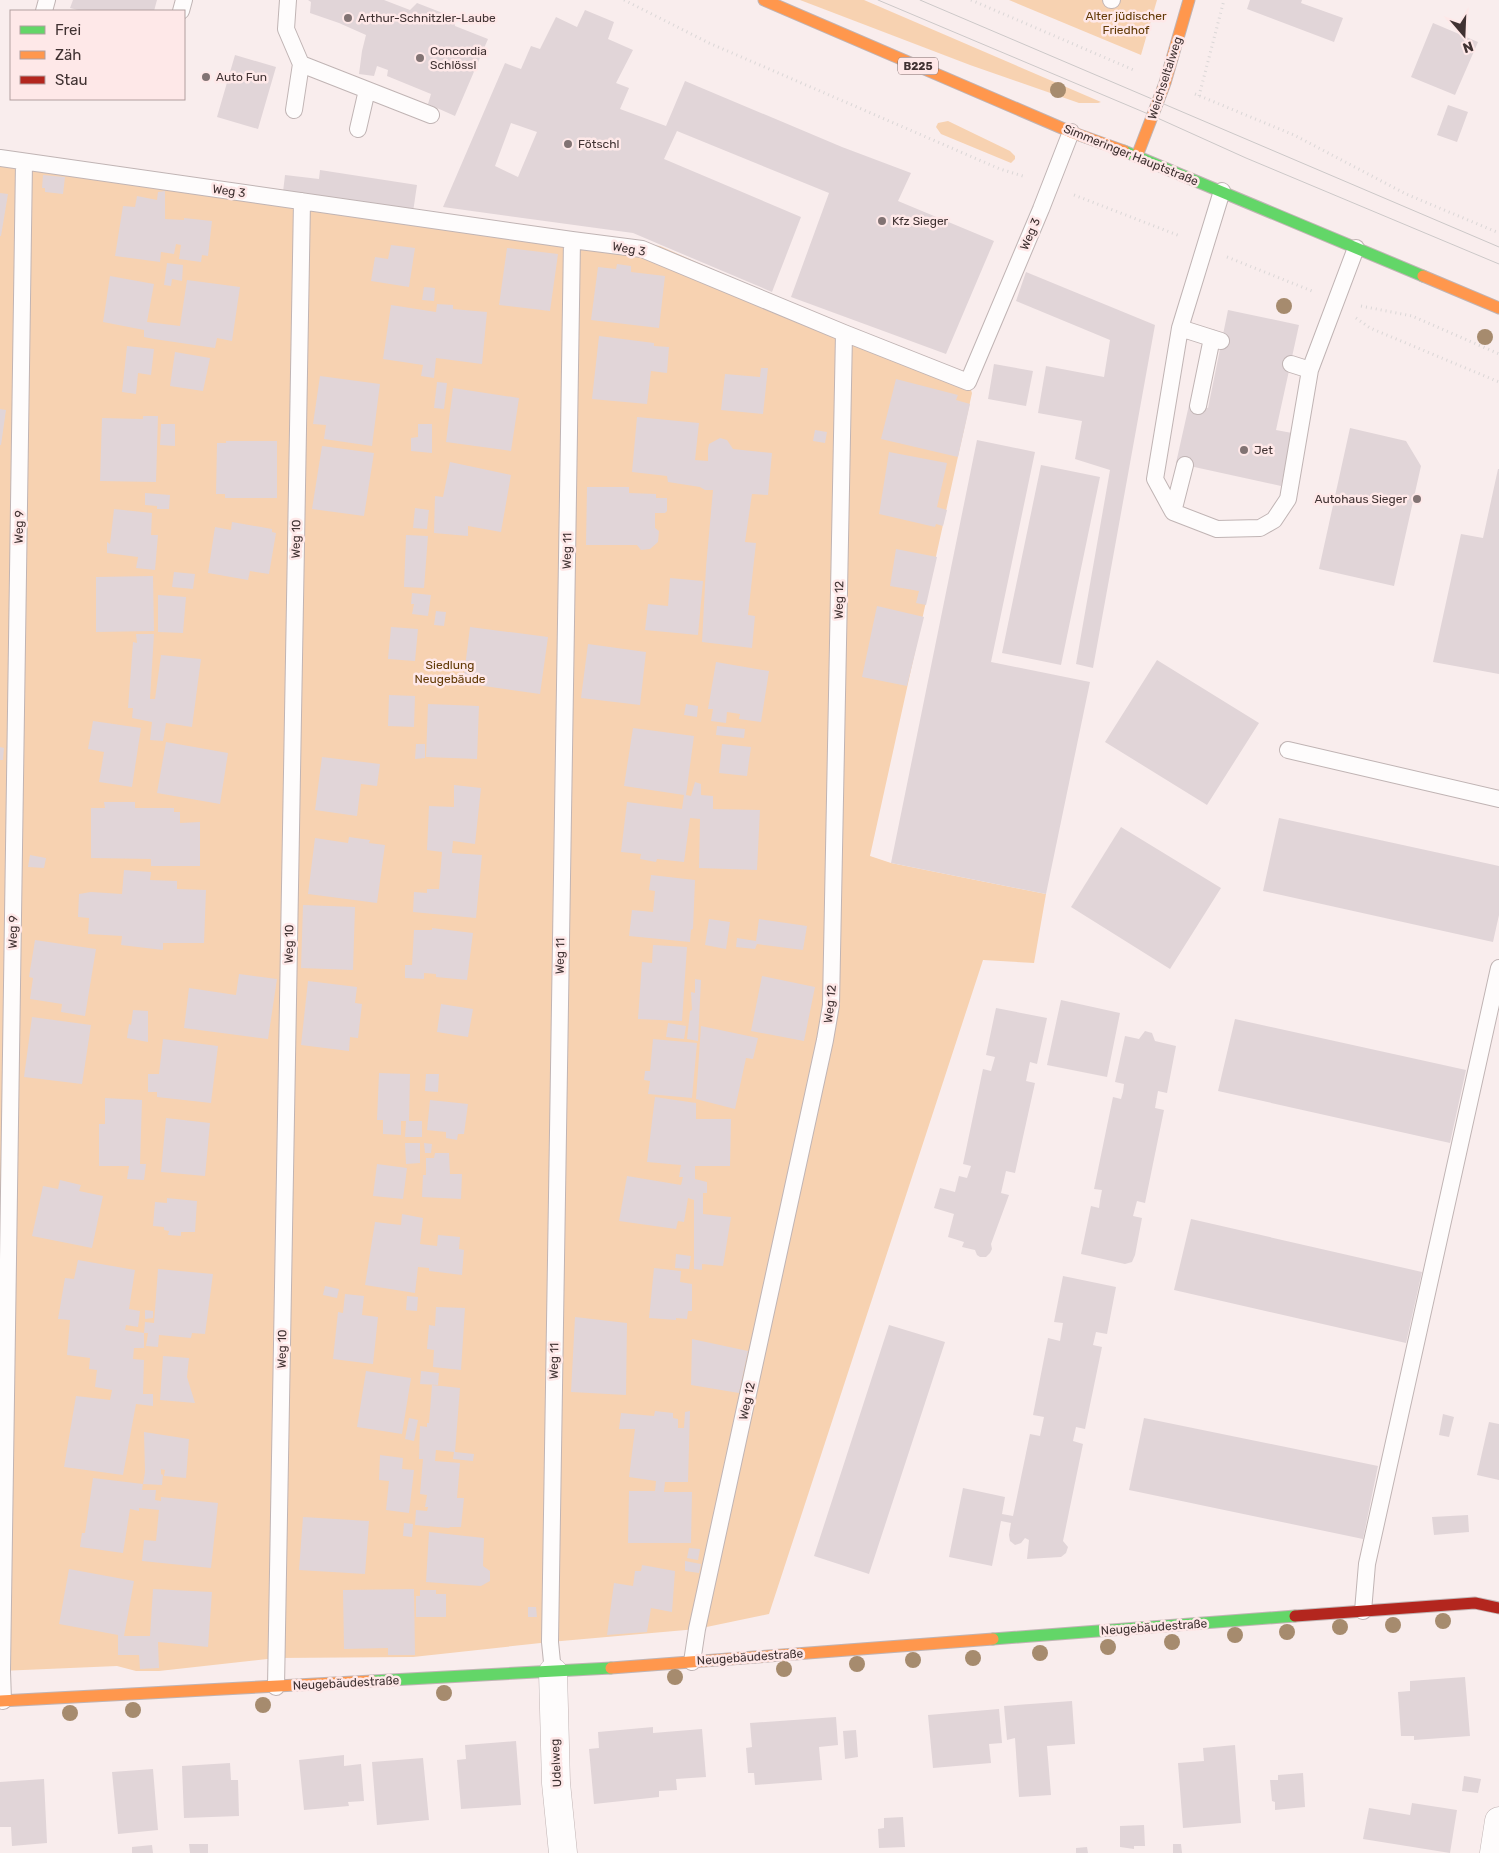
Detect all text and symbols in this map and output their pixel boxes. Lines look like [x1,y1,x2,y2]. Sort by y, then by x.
park label: Alter jüdischer Friedhof [1085,9,1167,37]
legend [10,10,185,100]
north arrow [1439,10,1489,60]
place label: Arthur-Schnitzler-Laube [358,11,496,25]
marker: Arthur-Schnitzler-Laube [342,12,354,24]
text: Frei [55,21,81,39]
street label: Weichseltalweg [1145,35,1185,121]
text: N [1461,37,1476,56]
place label: Concordia Schlössl [430,44,487,72]
text: Zäh [55,46,81,64]
marker: Concordia Schlössl [414,52,426,64]
road number: B225 [898,58,938,74]
place label: Auto Fun [216,70,267,84]
text: Stau [55,71,88,89]
marker: Auto Fun [200,71,212,83]
street label: Simmeringer Hauptstraße [1062,122,1201,189]
place label: Fötschl [578,137,619,151]
marker: Fötschl [562,138,574,150]
street label: Weg 3 [211,182,247,200]
place label: Kfz Sieger [892,214,949,228]
marker: Kfz Sieger [876,215,888,227]
street label: Weg 3 [1017,216,1043,252]
street label: Weg 3 [611,239,647,259]
place label: Jet [1254,443,1273,457]
marker: Jet [1238,444,1250,456]
place label: Autohaus Sieger [1314,492,1407,506]
marker: Autohaus Sieger [1411,493,1423,505]
street label: Weg 9 [12,510,26,544]
street label: Weg 10 [289,519,303,559]
street label: Weg 11 [560,533,574,569]
street label: Weg 12 [832,581,846,619]
park label: Siedlung Neugebäude [414,658,486,686]
street label: Weg 9 [6,915,20,949]
street label: Weg 10 [282,924,296,964]
street label: Weg 11 [553,938,567,974]
street label: Weg 12 [821,984,839,1024]
street label: Weg 10 [275,1329,289,1369]
street label: Weg 11 [547,1343,561,1379]
street label: Weg 12 [736,1381,758,1421]
street label: Neugebäudestraße [1100,1616,1208,1638]
street label: Neugebäudestraße [696,1646,804,1668]
street label: Neugebäudestraße [292,1673,400,1693]
street label: Udelweg [548,1738,564,1788]

